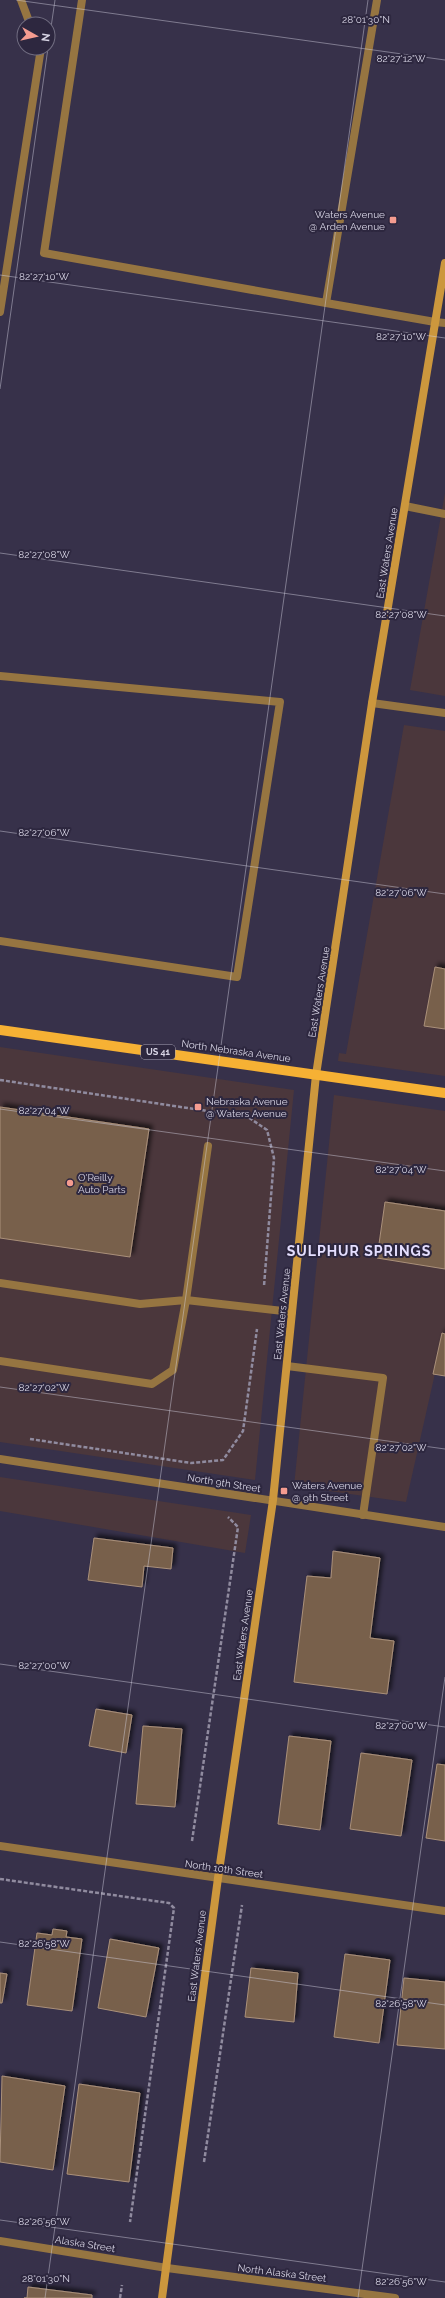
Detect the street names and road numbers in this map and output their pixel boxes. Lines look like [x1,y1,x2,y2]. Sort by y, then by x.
street label: East Waters Avenue [374,507,400,599]
street label: East Waters Avenue [306,946,332,1038]
street label: North Nebraska Avenue [181,1038,292,1064]
road number: US 41 [141,1045,175,1059]
street label: East Waters Avenue [272,1268,292,1360]
street label: North 9th Street [187,1472,262,1494]
street label: East Waters Avenue [231,1589,255,1681]
street label: North 10th Street [184,1858,264,1880]
street label: East Waters Avenue [186,1910,208,2002]
street label: Alaska Street [54,2234,117,2254]
street label: North Alaska Street [237,2262,328,2284]

